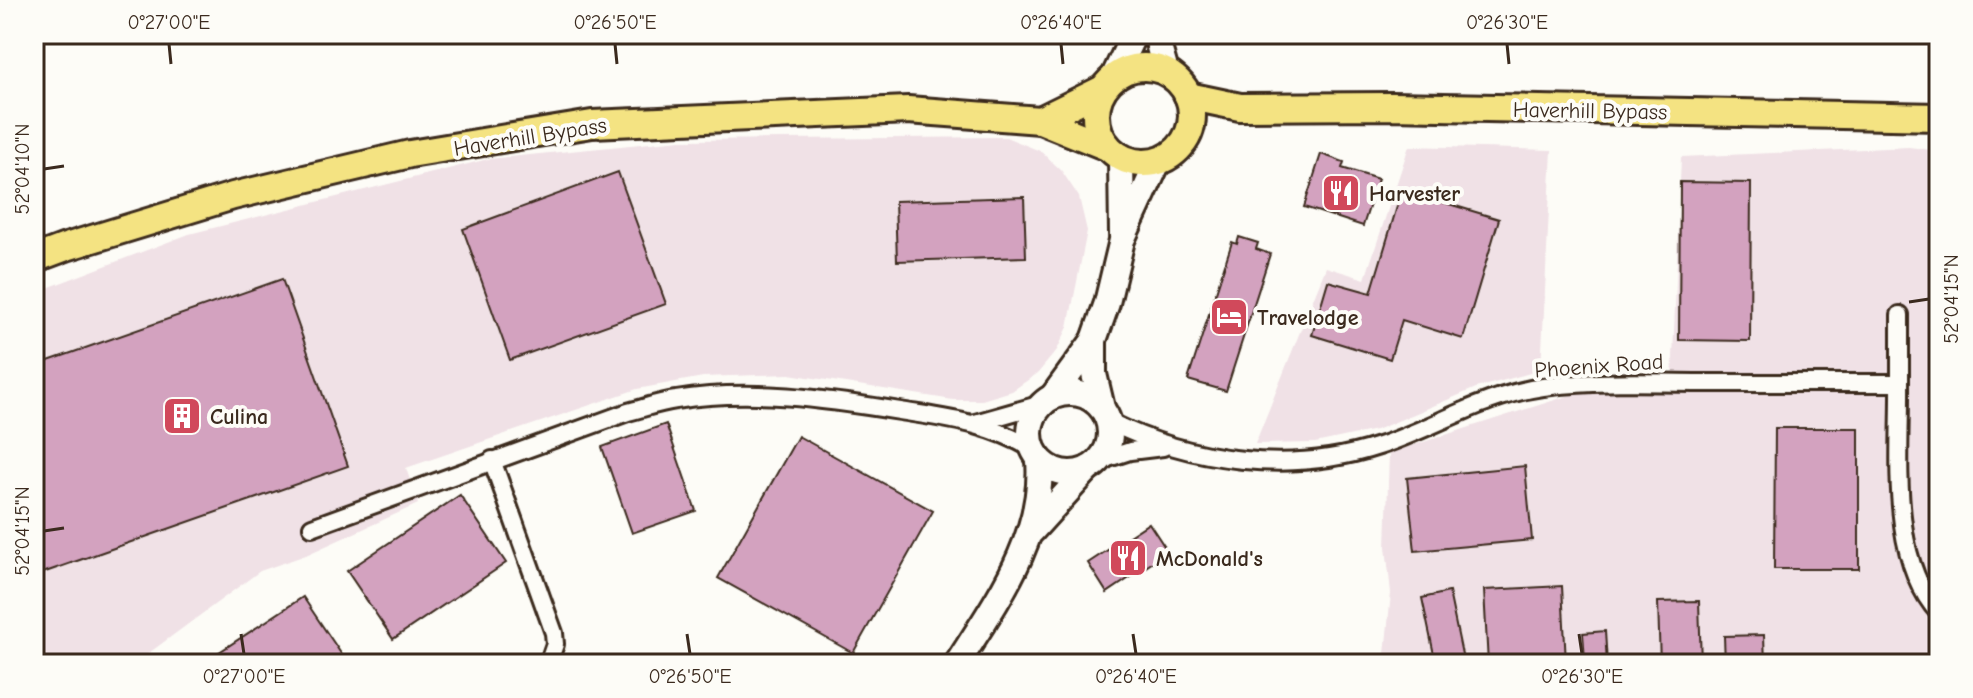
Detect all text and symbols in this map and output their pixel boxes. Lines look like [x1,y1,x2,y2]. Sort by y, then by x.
text: 0°27'00"E [128,11,210,34]
text: 0°26'50"E [574,11,656,34]
text: 0°26'40"E [1020,11,1102,34]
text: 0°26'30"E [1466,11,1548,34]
street label: Haverhill Bypass [1513,97,1667,125]
street label: Haverhill Bypass [452,112,608,162]
text: 52°04'10"N [11,124,34,214]
restaurant icon: Harvester [1320,172,1362,214]
place label: Harvester [1369,181,1460,207]
text: 52°04'15"N [1940,254,1963,344]
hotel icon: Travelodge [1208,296,1250,338]
place label: Travelodge [1257,305,1359,331]
street label: Phoenix Road [1534,349,1664,383]
building icon: Culina [161,395,203,437]
place label: Culina [210,404,268,430]
text: 52°04'15"N [11,486,34,576]
restaurant icon: McDonald's [1107,537,1149,579]
place label: McDonald's [1156,546,1263,572]
text: 0°27'00"E [203,665,285,688]
text: 0°26'50"E [649,665,731,688]
text: 0°26'40"E [1095,665,1177,688]
text: 0°26'30"E [1541,665,1623,688]

